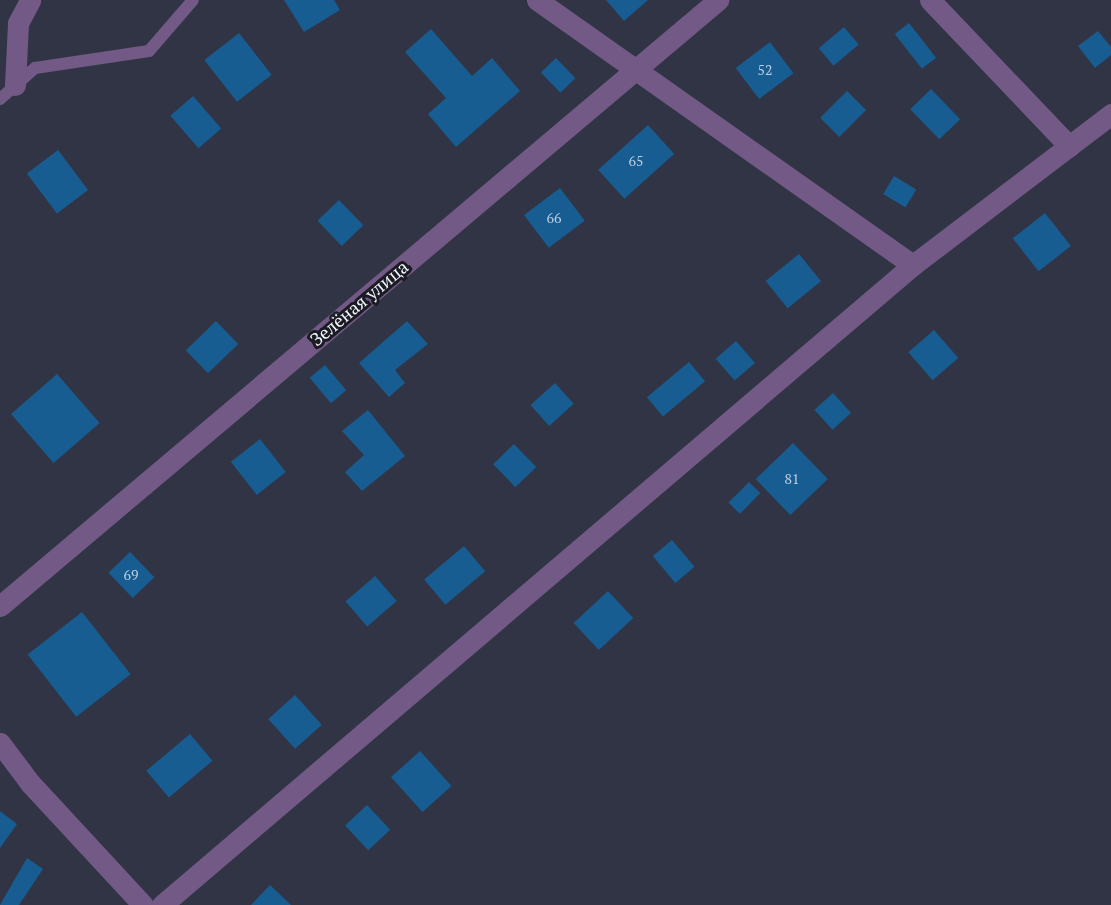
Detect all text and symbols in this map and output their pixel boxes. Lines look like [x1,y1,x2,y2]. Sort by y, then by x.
house number: 52 [758,62,772,78]
house number: 65 [629,153,643,169]
house number: 66 [547,210,561,226]
street label: Зелёная улица [306,256,412,350]
house number: 81 [785,471,799,487]
house number: 69 [124,567,138,583]

